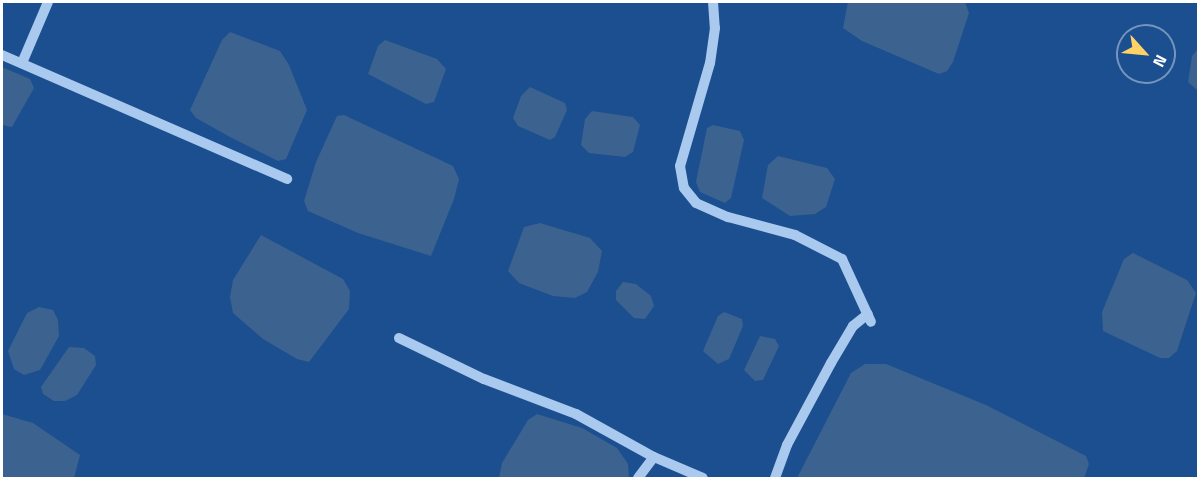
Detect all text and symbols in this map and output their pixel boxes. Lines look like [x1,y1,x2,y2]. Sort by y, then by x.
north arrow [1116,24,1176,84]
text: N [1147,51,1173,72]

